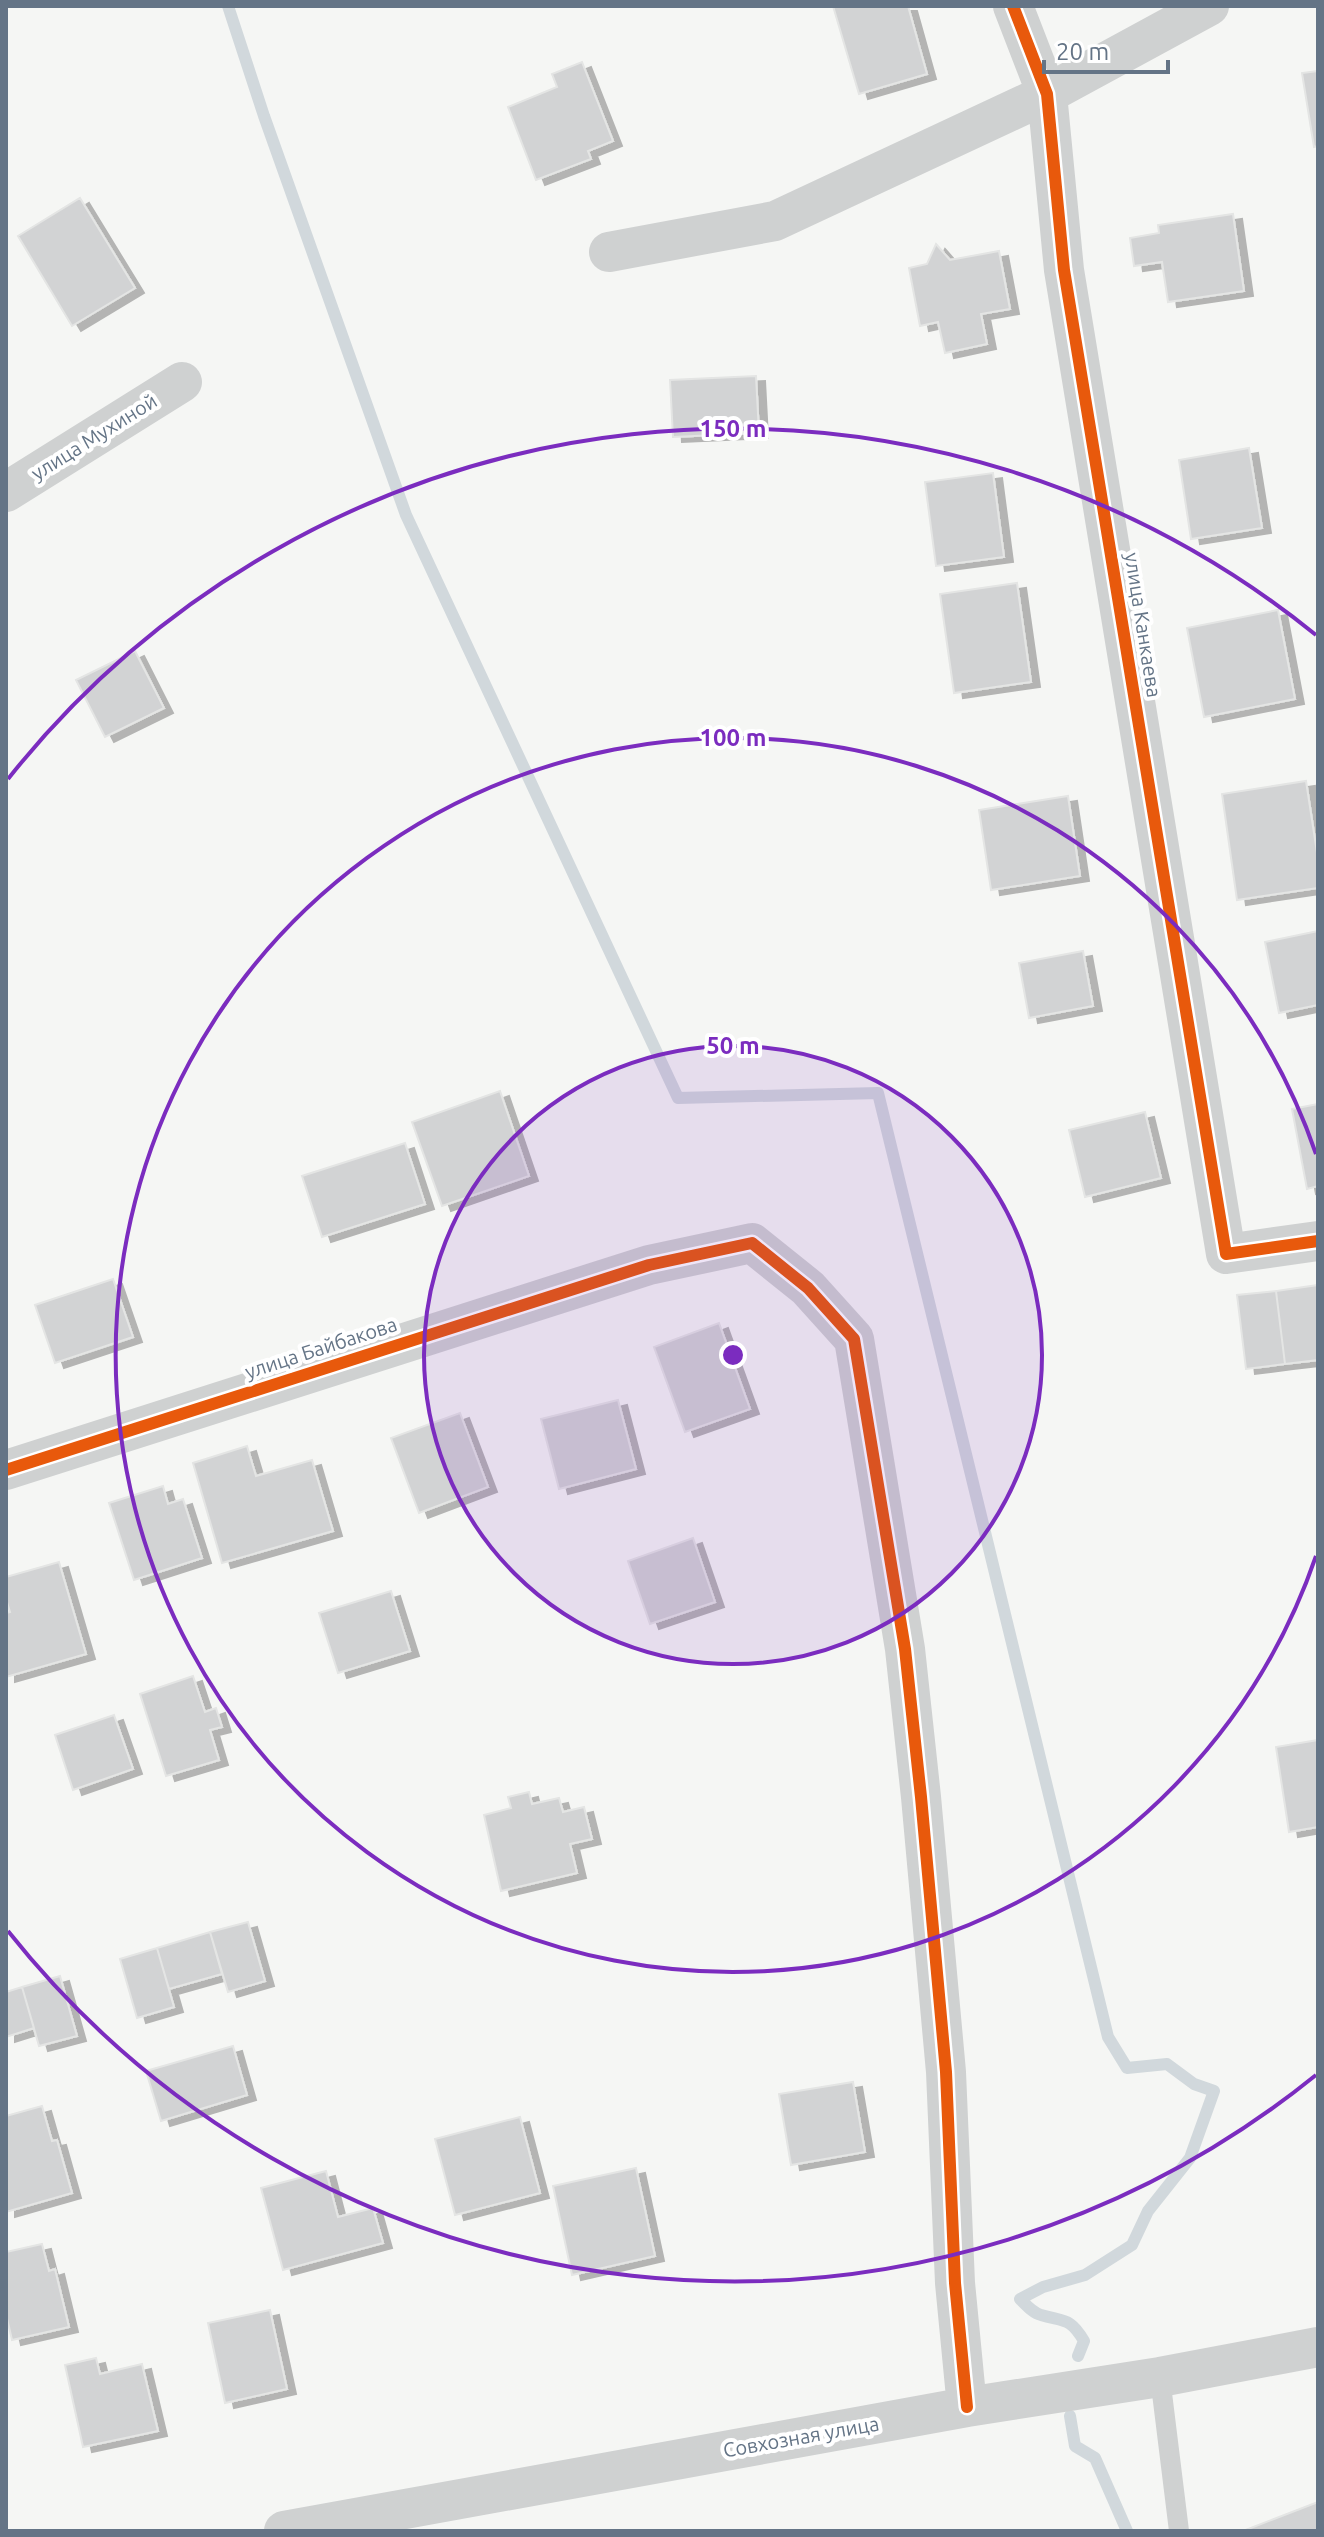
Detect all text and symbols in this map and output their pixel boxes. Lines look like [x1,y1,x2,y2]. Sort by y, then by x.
scale bar [1044,24,1168,74]
text: 20 m [1056,38,1109,65]
street label: улица Мухиной [27,389,161,484]
text: 150 m [700,415,766,442]
street label: улица Канкаева [1121,551,1166,699]
text: 100 m [700,724,766,751]
text: 50 m [706,1032,760,1059]
street label: улица Байбакова [242,1312,400,1383]
centre of rings [719,1341,747,1369]
street label: Совхозная улица [721,2411,881,2462]

